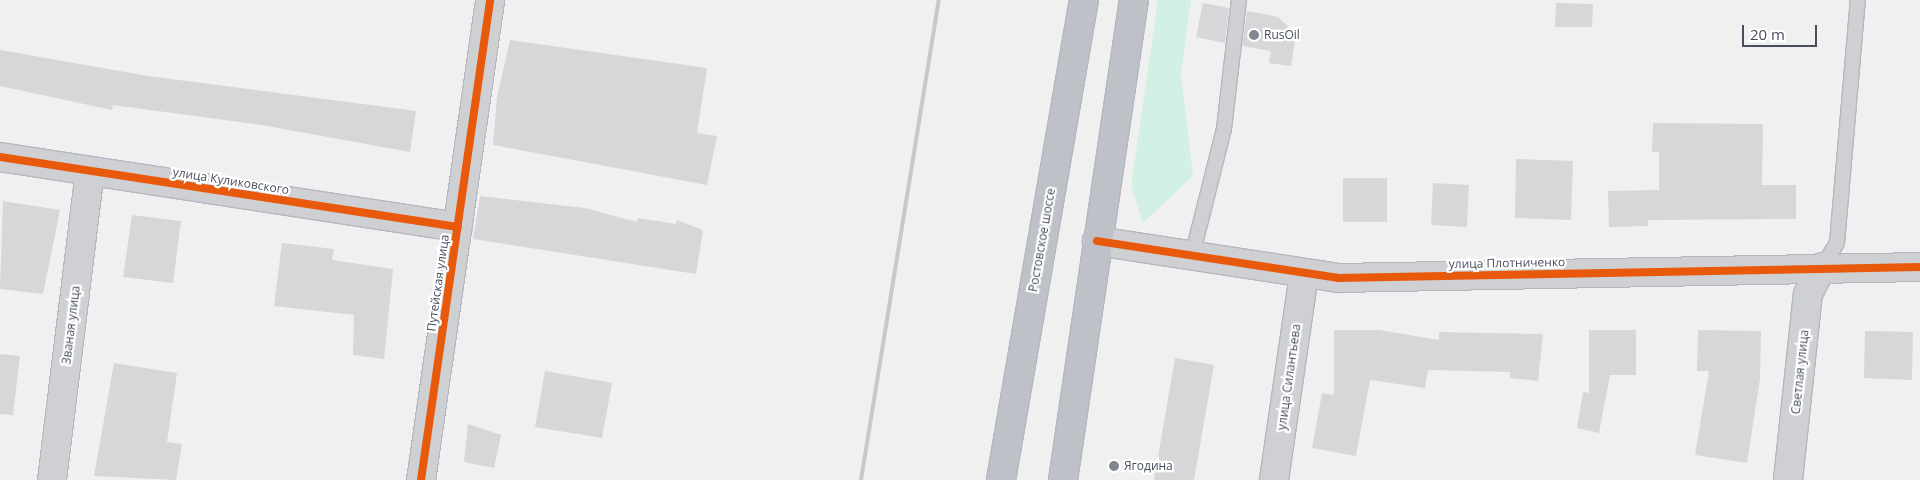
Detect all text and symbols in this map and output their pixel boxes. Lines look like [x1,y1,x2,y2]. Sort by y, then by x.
scale bar [1745,15,1820,47]
text: 20 m [1750,24,1785,44]
place label: RusOil [1264,28,1300,42]
marker: RusOil [1248,29,1260,41]
street label: улица Куликовского [172,165,290,197]
street label: Ростовское шоссе [1026,187,1058,293]
street label: Путейская улица [424,234,452,332]
street label: улица Плотниченко [1449,255,1565,271]
street label: Званая улица [59,285,83,365]
street label: улица Силантьева [1274,323,1304,431]
street label: Светлая улица [1788,329,1812,415]
place label: Ягодина [1124,459,1173,473]
marker: Ягодина [1108,460,1120,472]

